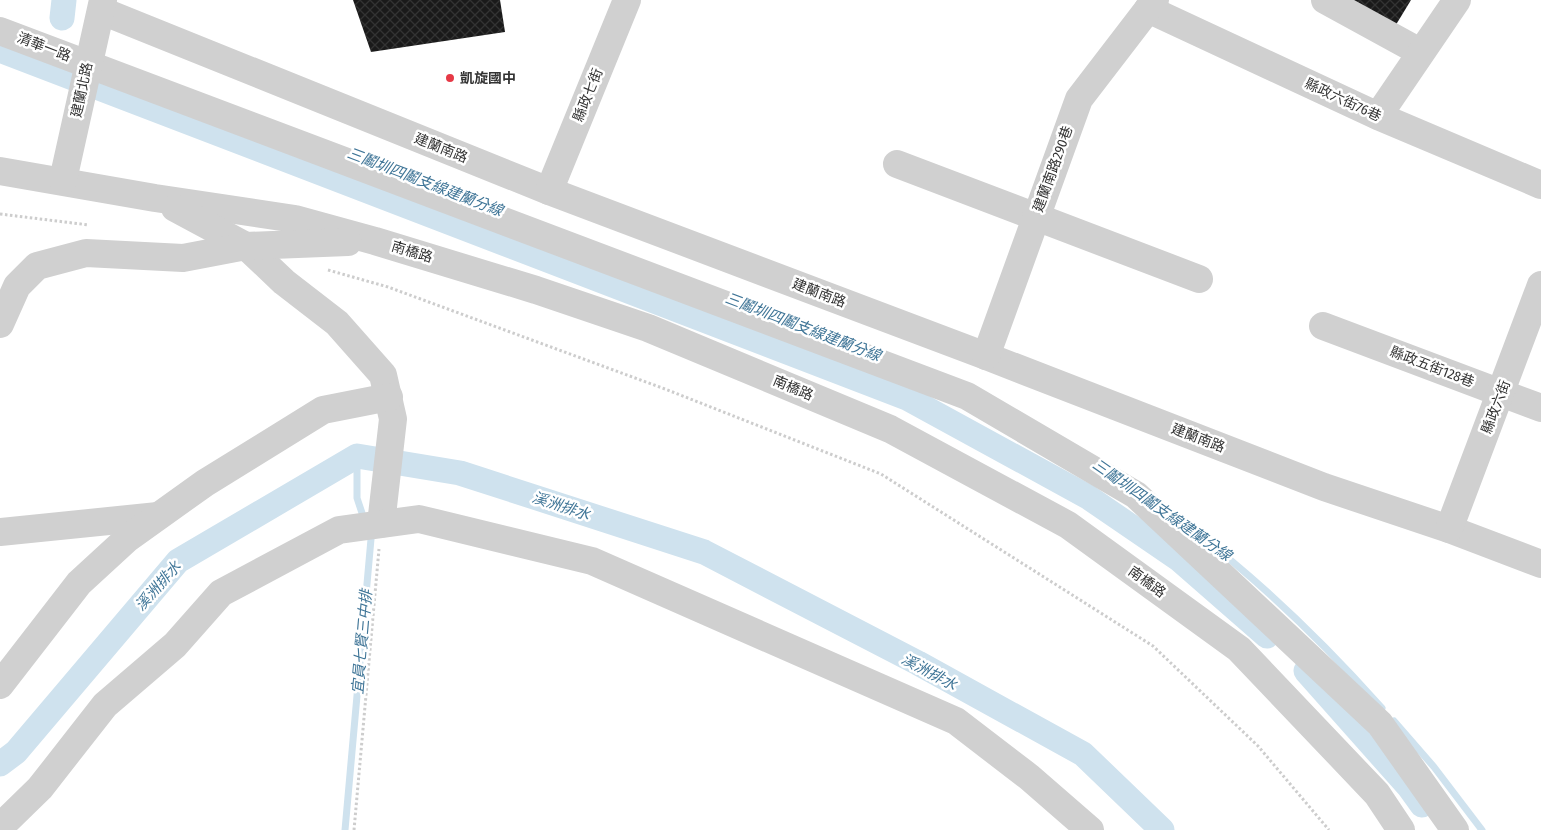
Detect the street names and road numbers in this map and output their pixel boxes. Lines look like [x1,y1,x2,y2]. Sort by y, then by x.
street label: 清華一路 [15,29,73,65]
street label: 建蘭北路 [68,61,96,119]
street label: 縣政七街 [570,66,606,124]
street label: 縣政六街76巷 [1302,75,1384,125]
street label: 建蘭南路290巷 [1030,124,1076,214]
street label: 建蘭南路 [412,130,470,166]
street label: 南橋路 [389,238,435,266]
street label: 建蘭南路 [790,275,848,311]
street label: 縣政五街128巷 [1388,343,1476,391]
street label: 南橋路 [770,372,816,404]
street label: 縣政六街 [1478,378,1514,436]
street label: 建蘭南路 [1169,420,1227,456]
street label: 南橋路 [1125,563,1169,601]

